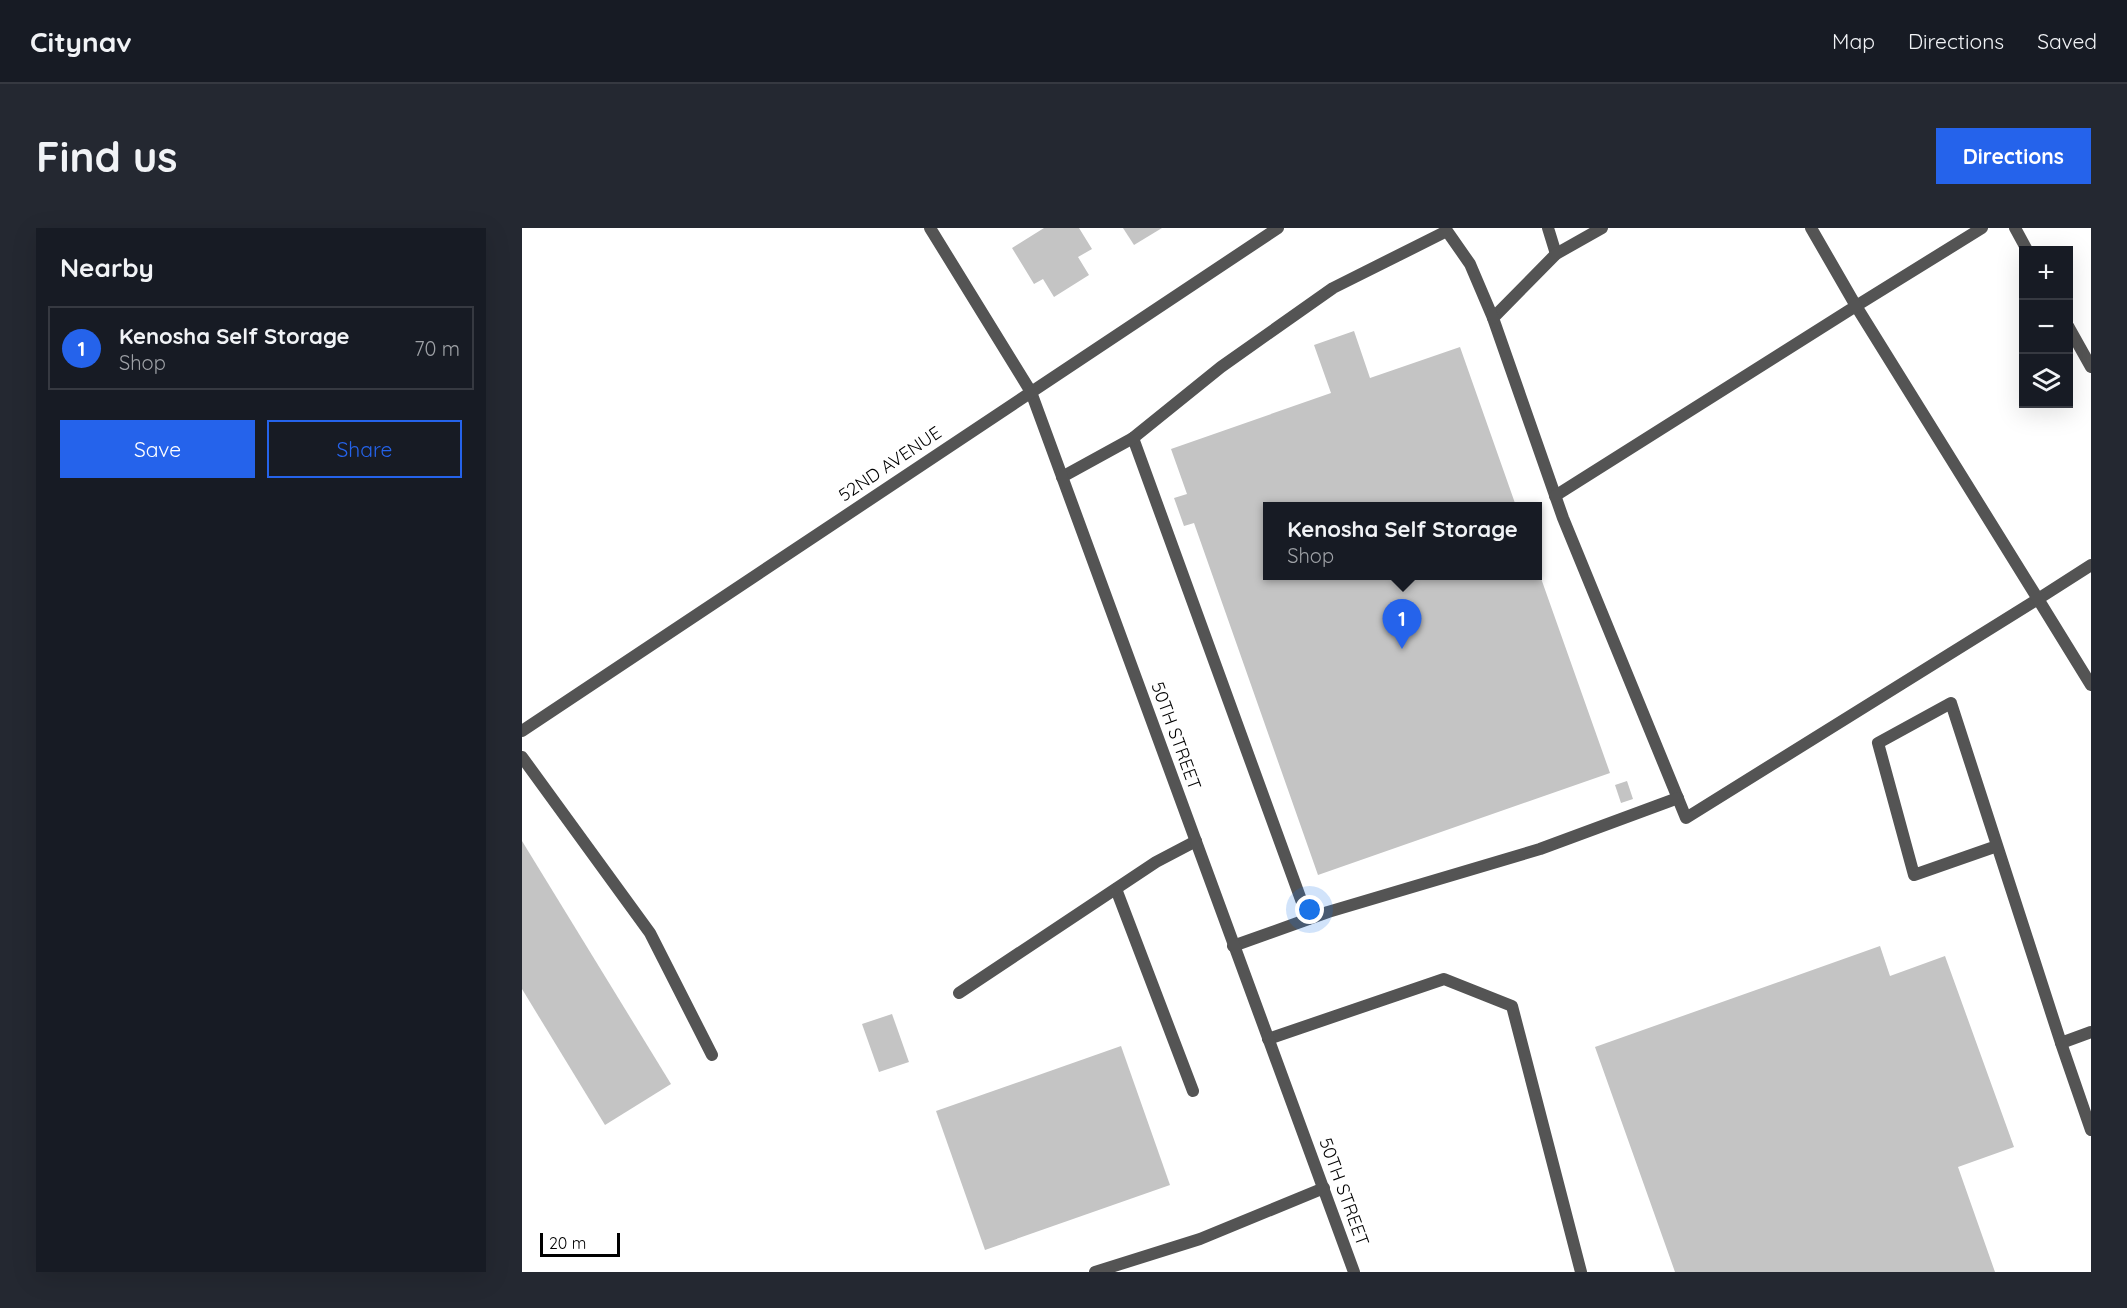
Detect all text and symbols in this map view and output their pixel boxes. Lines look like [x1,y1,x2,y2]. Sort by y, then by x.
text: Citynav [30,24,132,59]
text: Map [1832,28,1875,54]
text: Directions [1908,28,2004,54]
text: Saved [2037,28,2097,54]
button: Directions [1936,128,2091,184]
text: Find us [36,130,178,183]
map controls [2019,246,2073,408]
button: + [2019,246,2073,300]
text: Nearby [60,251,154,284]
button: − [2019,300,2073,354]
text: Kenosha Self Storage [119,322,350,350]
text: 1 [78,336,85,361]
text: 70 m [414,336,460,361]
text: Shop [119,350,166,375]
button: layers [2019,354,2073,408]
button: Save [60,420,255,478]
button: Share [267,420,462,478]
street label: 52ND AVENUE [834,421,946,506]
popup [1263,502,1542,580]
text: Kenosha Self Storage [1287,515,1518,543]
text: Shop [1287,543,1334,568]
pin: 1 [1382,600,1422,649]
street label: 50TH STREET [1146,679,1207,793]
your location [1295,895,1324,924]
street label: 50TH STREET [1314,1135,1375,1249]
scale bar [540,1230,620,1258]
text: 20 m [549,1233,586,1253]

